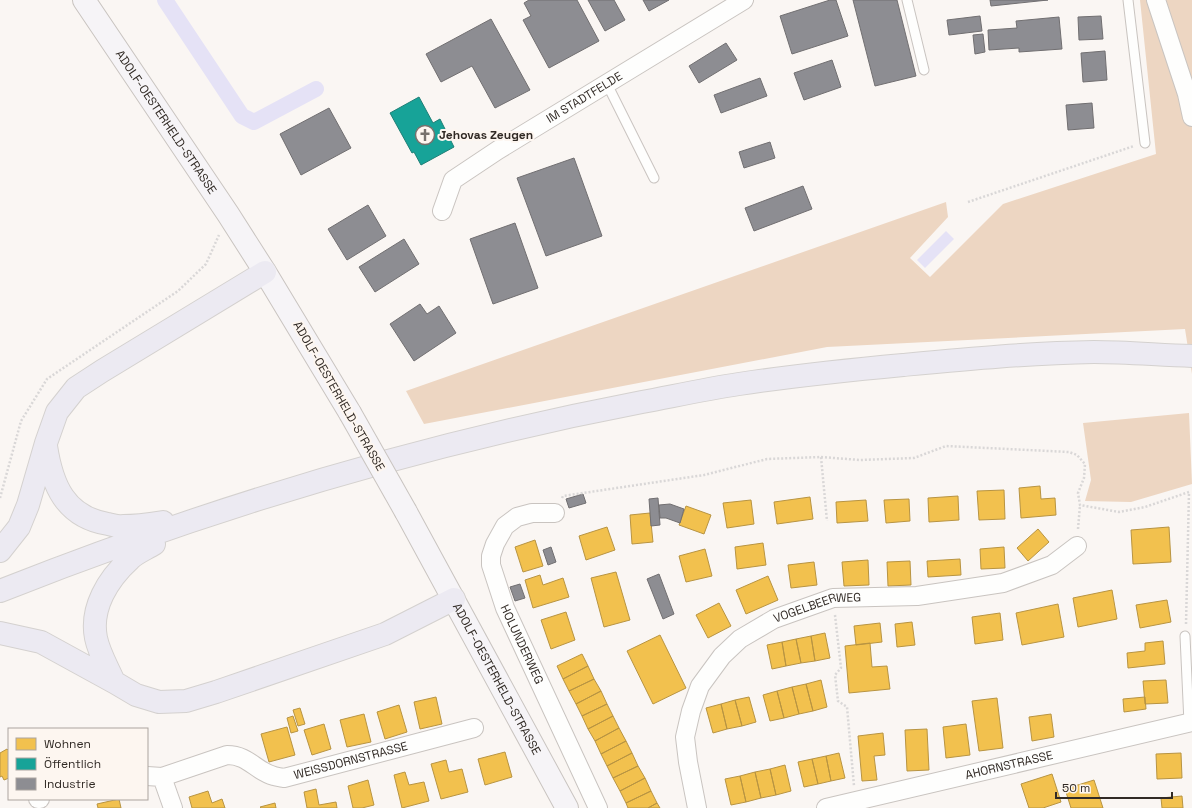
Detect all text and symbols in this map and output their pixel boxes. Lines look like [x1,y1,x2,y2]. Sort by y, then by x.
street label: ADOLF-OESTERHELD-STRASSE [112,47,220,197]
street label: IM STADTFELDE [543,68,625,127]
church icon: Jehovas Zeugen [414,124,436,146]
place label: Jehovas Zeugen [439,127,533,143]
street label: ADOLF-OESTERHELD-STRASSE [289,318,389,474]
street label: VOGELBEERWEG [771,589,861,627]
street label: ADOLF-OESTERHELD-STRASSE [449,600,545,758]
street label: HOLUNDERWEG [497,602,547,687]
legend [8,728,148,800]
text: Wohnen [44,736,91,752]
street label: WEISSDORNSTRASSE [292,738,410,783]
street label: AHORNSTRASSE [964,747,1055,783]
text: Öffentlich [44,756,101,772]
scale bar [1056,774,1172,800]
text: Industrie [44,776,96,792]
text: 50 m [1062,780,1090,796]

